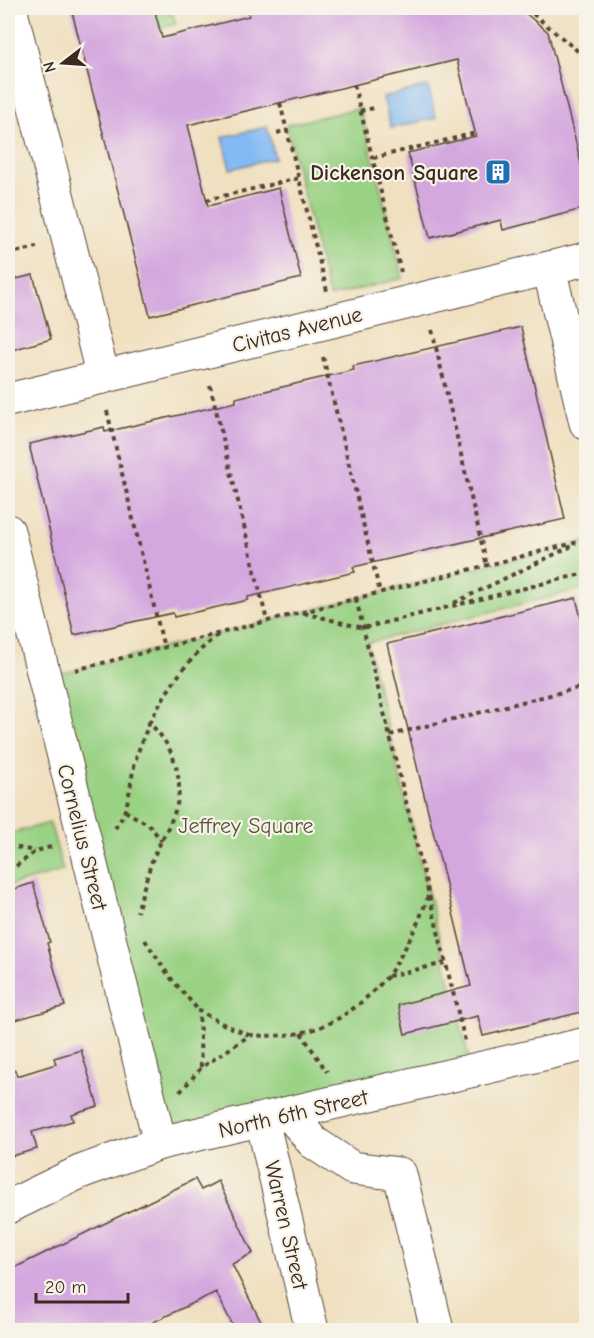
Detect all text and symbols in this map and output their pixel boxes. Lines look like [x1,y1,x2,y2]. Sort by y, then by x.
north arrow [33,33,93,93]
text: N [39,59,60,75]
building icon: Dickenson Square [483,157,513,187]
place label: Dickenson Square [310,160,478,186]
street label: Civitas Avenue [229,301,365,359]
street label: Cornelius Street [51,761,113,914]
park label: Jeffrey Square [178,813,314,839]
street label: North 6th Street [216,1084,371,1144]
street label: Warren Street [259,1158,314,1293]
scale bar [36,1266,128,1304]
text: 20 m [45,1277,86,1298]

